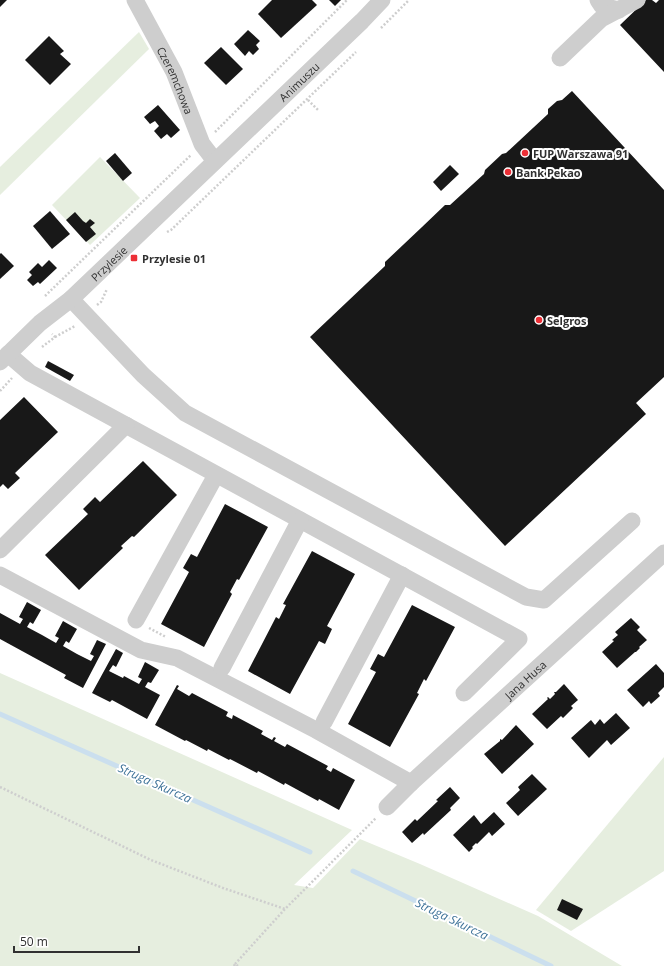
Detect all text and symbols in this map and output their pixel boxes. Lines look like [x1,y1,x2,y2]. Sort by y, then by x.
street label: Czeremchowa [154,44,197,116]
street label: Animuszu [275,59,322,104]
place label: FUP Warszawa 91 [533,146,628,161]
marker: FUP Warszawa 91 [520,148,530,158]
place label: Bank Pekao [516,165,581,180]
marker: Bank Pekao [503,167,513,177]
street label: Przylesie [87,242,130,284]
place label: Przylesie 01 [142,251,206,266]
marker: Przylesie 01 [129,253,139,263]
place label: Selgros [547,313,587,328]
marker: Selgros [534,315,544,325]
street label: Jana Husa [500,657,549,703]
water label: Struga Skurcza [116,759,195,807]
water label: Struga Skurcza [413,894,491,944]
scale bar [14,928,139,954]
text: 50 m [20,933,48,950]

